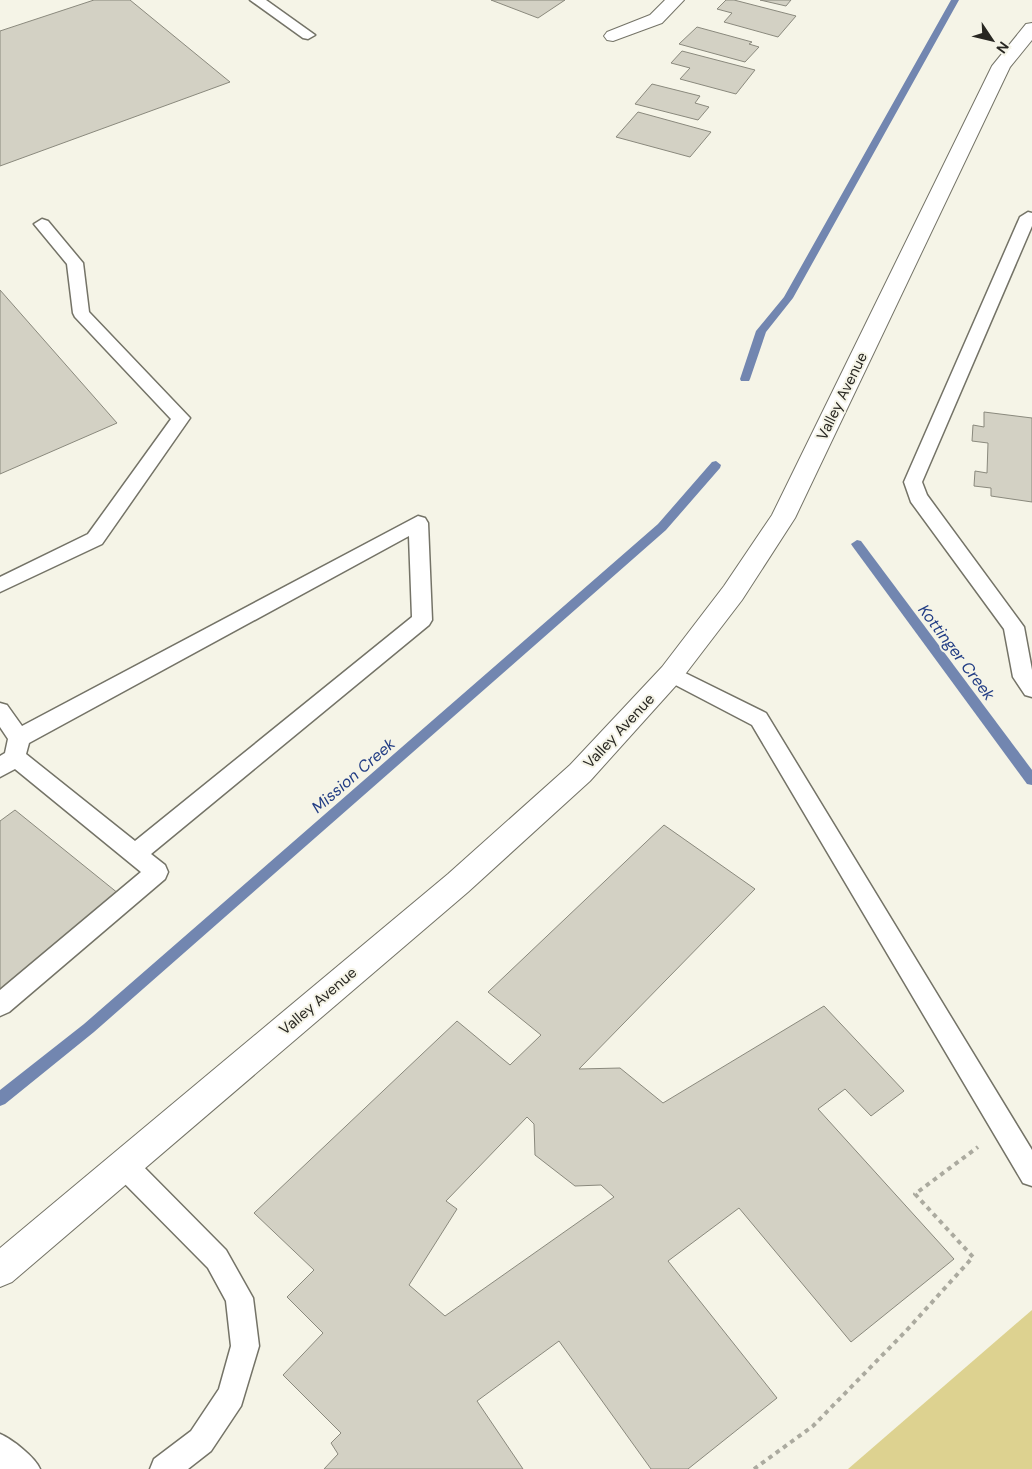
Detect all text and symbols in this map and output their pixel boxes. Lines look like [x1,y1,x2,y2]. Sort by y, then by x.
north arrow [967,15,1017,65]
text: N [992,38,1013,57]
street label: Valley Avenue [812,349,872,443]
water label: Kottinger Creek [914,600,1000,705]
street label: Valley Avenue [579,689,659,773]
water label: Mission Creek [307,733,400,817]
street label: Valley Avenue [275,963,361,1039]

